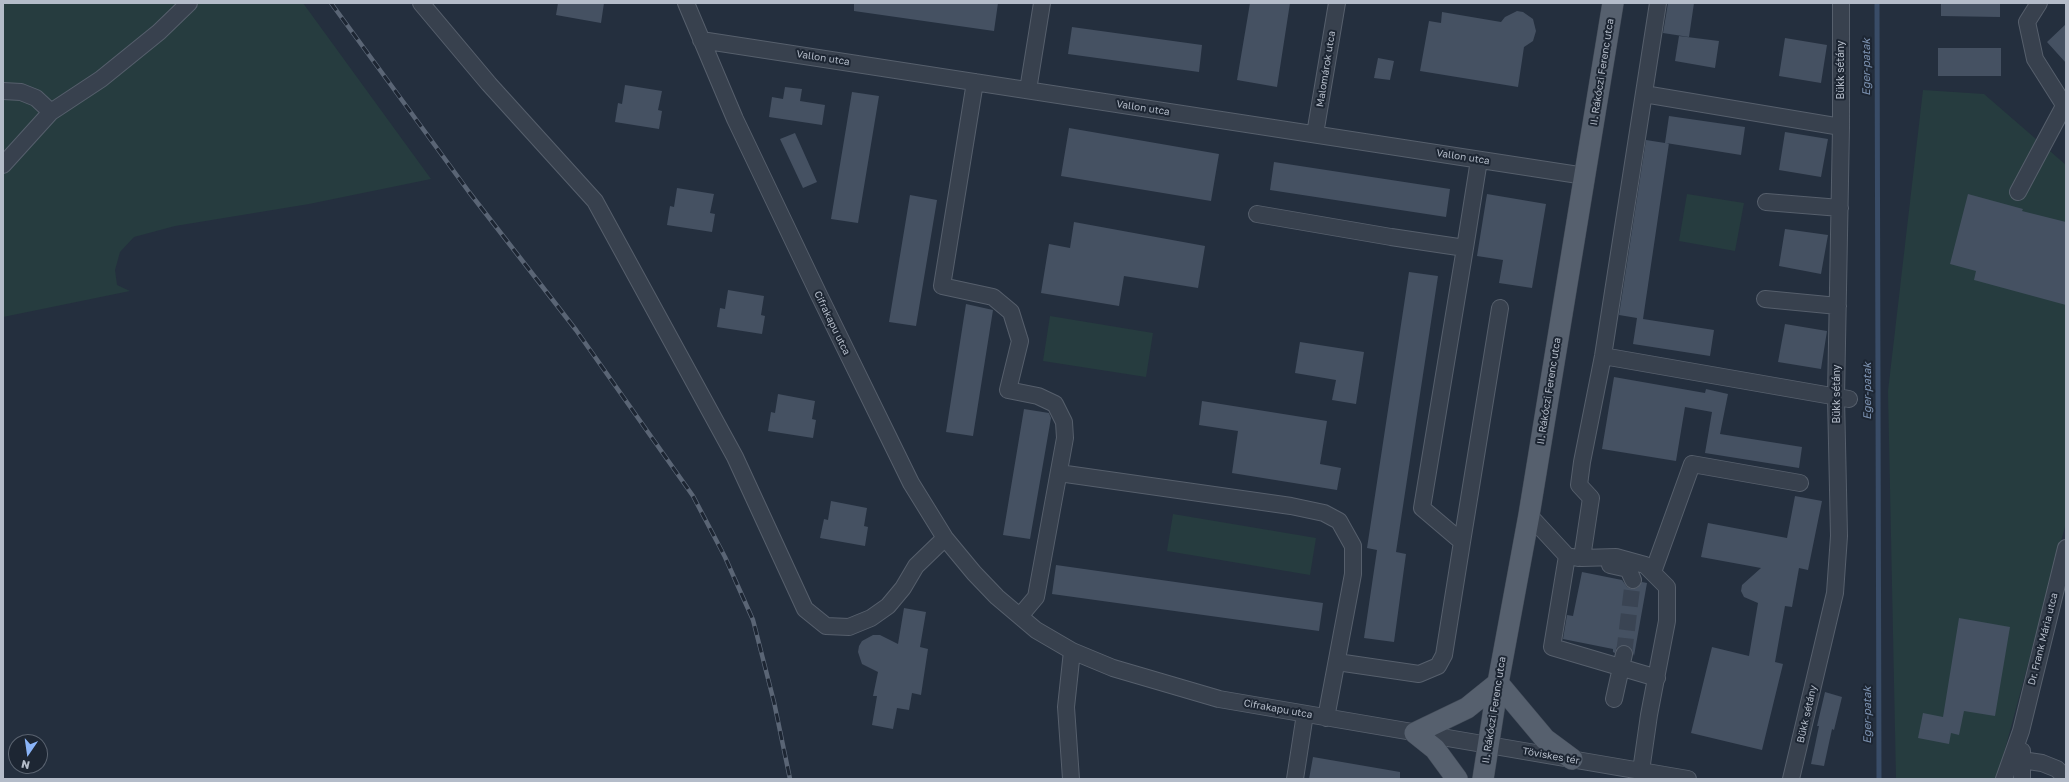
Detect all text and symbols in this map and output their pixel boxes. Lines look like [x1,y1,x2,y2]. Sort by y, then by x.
street label: II. Rákóczi Ferenc utca [1588,18,1616,126]
street label: Malomárok utca [1314,30,1338,108]
water label: Eger-patak [1860,38,1874,96]
street label: Bükk sétány [1835,41,1847,99]
street label: Vallon utca [795,48,851,68]
street label: Vallon utca [1115,98,1171,118]
street label: Vallon utca [1435,147,1491,167]
street label: Cifrakapu utca [811,289,853,357]
street label: II. Rákóczi Ferenc utca [1535,337,1563,445]
water label: Eger-patak [1861,362,1875,420]
street label: Bükk sétány [1831,365,1843,423]
street label: Dr. Frank Mária utca [2026,591,2060,687]
street label: II. Rákóczi Ferenc utca [1480,656,1508,764]
street label: Bükk sétány [1795,684,1819,744]
water label: Eger-patak [1861,686,1875,744]
street label: Cifrakapu utca [1243,697,1313,721]
north arrow [8,734,48,774]
street label: Töviskes tér [1522,745,1580,767]
text: N [20,758,31,772]

